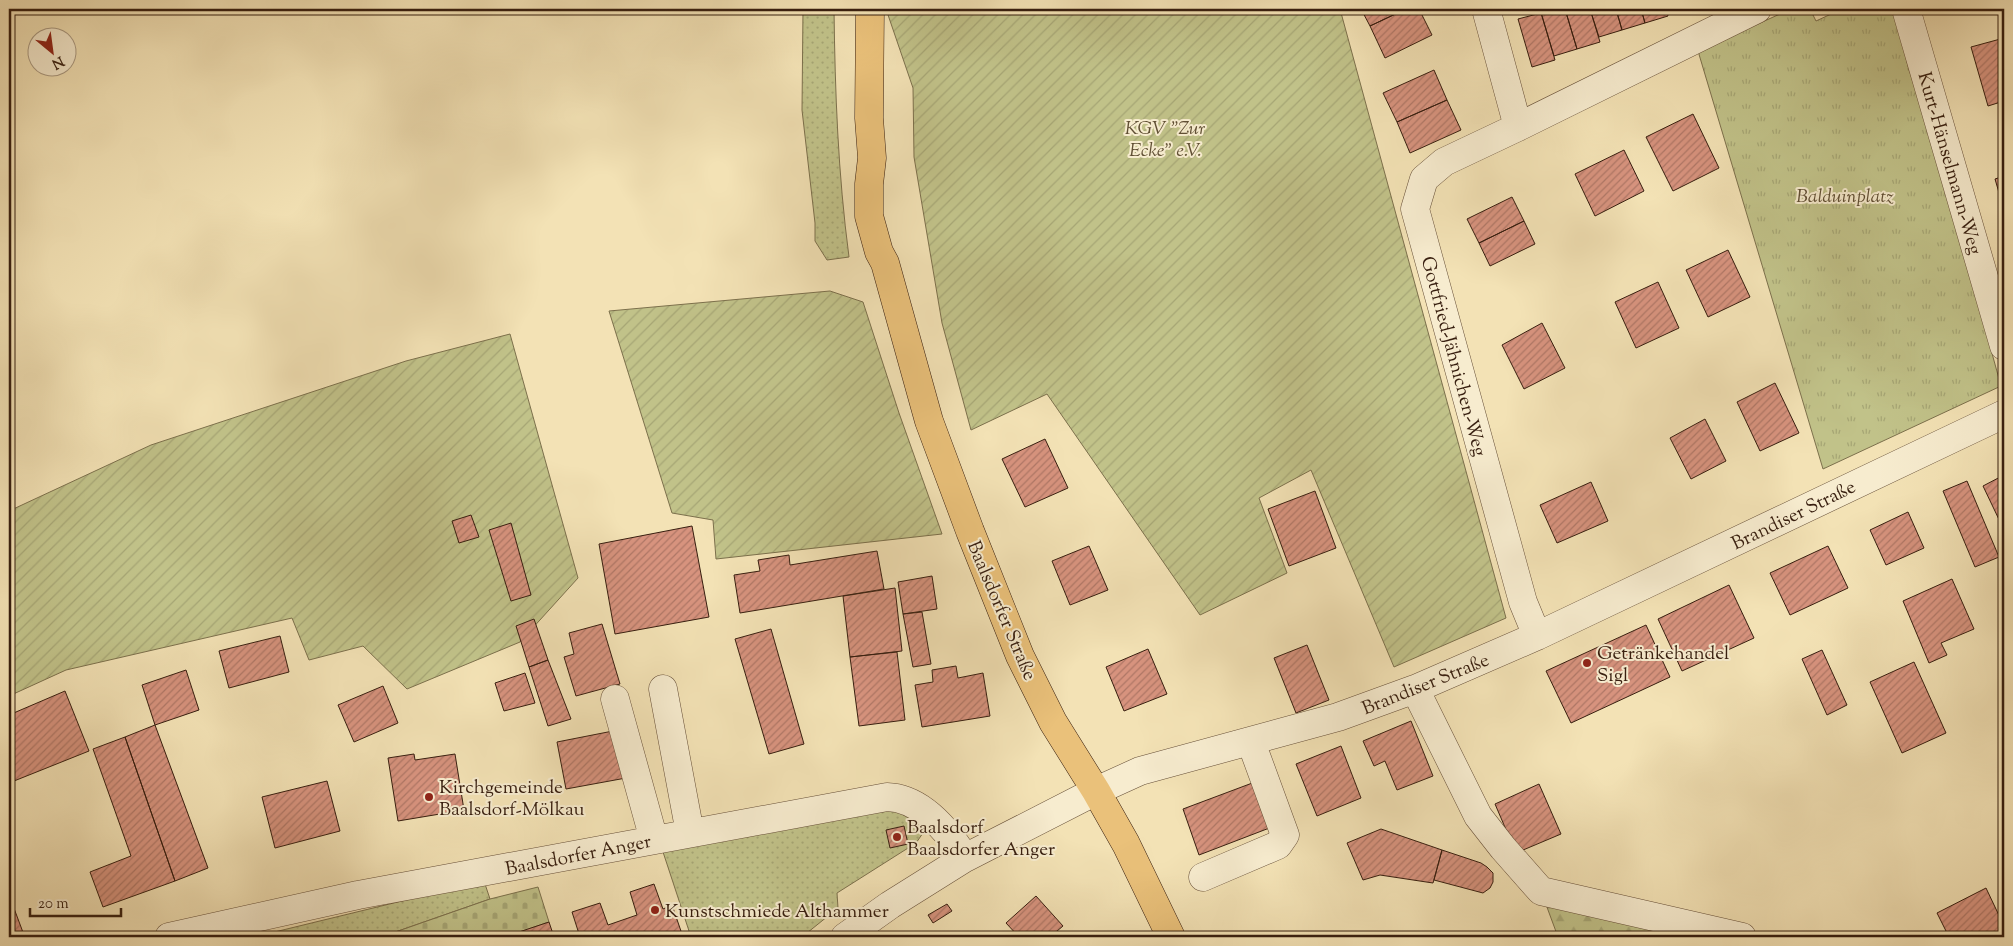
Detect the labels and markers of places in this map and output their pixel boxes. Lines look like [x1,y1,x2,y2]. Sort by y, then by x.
place label: Getränkehandel Sigl [1597,641,1729,690]
marker: Getränkehandel Sigl [1581,657,1593,669]
place label: Kirchgemeinde Baalsdorf-Mölkau [439,775,584,824]
marker: Kirchgemeinde Baalsdorf-Mölkau [423,791,435,803]
place label: Baalsdorf Baalsdorfer Anger [907,815,1055,864]
marker: Baalsdorf Baalsdorfer Anger [891,831,903,843]
place label: Kunstschmiede Althammer [665,899,889,926]
marker: Kunstschmiede Althammer [649,904,661,916]

